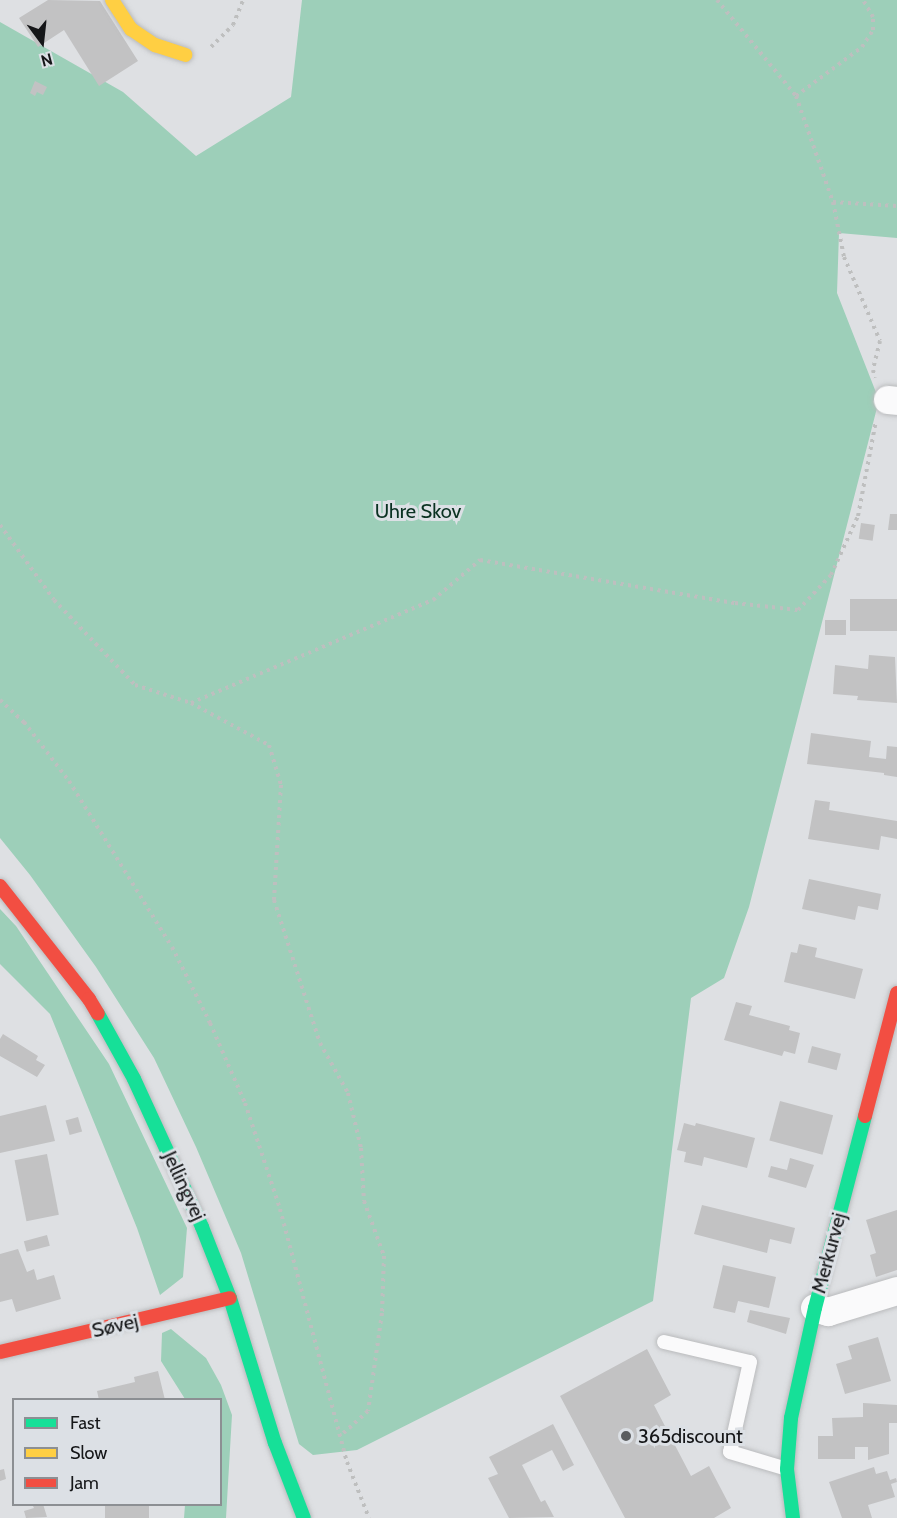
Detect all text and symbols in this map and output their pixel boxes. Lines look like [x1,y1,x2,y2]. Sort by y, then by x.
north arrow [12,12,72,72]
text: N [39,49,55,71]
park label: Uhre Skov [375,499,461,523]
street label: Jellingvej [157,1147,211,1225]
street label: Merkurvej [807,1210,851,1296]
street label: Søvej [90,1309,140,1343]
legend [12,1398,222,1506]
text: Fast [70,1412,101,1434]
place label: 365discount [638,1424,743,1448]
marker: 365discount [619,1429,633,1443]
text: Slow [70,1442,107,1464]
text: Jam [70,1472,99,1494]

